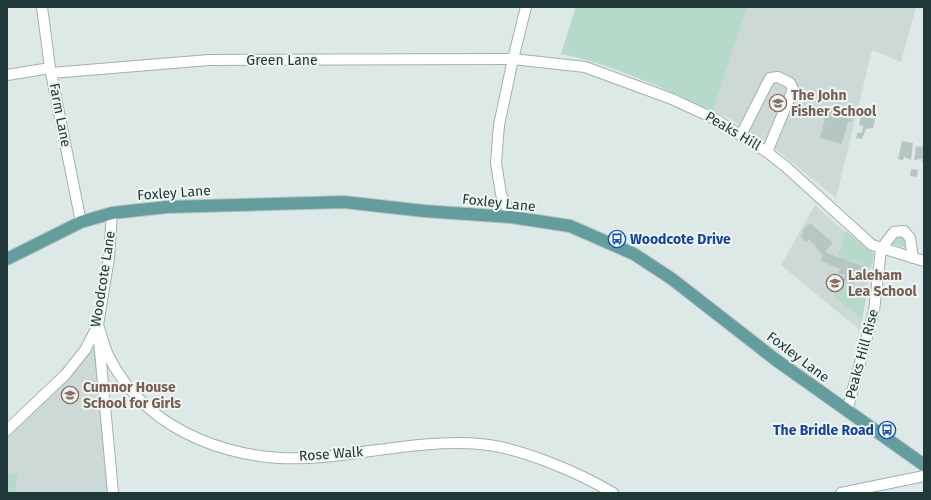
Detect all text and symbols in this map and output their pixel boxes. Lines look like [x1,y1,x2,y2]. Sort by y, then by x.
street label: Green Lane [246,52,318,69]
street label: Farm Lane [45,81,75,149]
place label: The John Fisher School [791,87,877,120]
school or university icon: The John Fisher School [768,93,788,113]
street label: Peaks Hill [702,108,764,154]
street label: Foxley Lane [137,182,211,204]
street label: Foxley Lane [461,191,537,215]
bus stop icon: Woodcote Drive [607,229,627,249]
street label: Woodcote Lane [87,230,119,328]
place label: Woodcote Drive [630,231,731,248]
place label: Laleham Lea School [848,267,918,300]
school or university icon: Laleham Lea School [825,273,845,293]
street label: Peaks Hill Rise [842,307,882,401]
street label: Foxley Lane [763,328,833,386]
place label: Cumnor House School for Girls [83,379,181,412]
school or university icon: Cumnor House School for Girls [60,385,80,405]
bus stop icon: The Bridle Road [877,420,897,440]
place label: The Bridle Road [773,422,874,439]
street label: Rose Walk [298,443,364,465]

